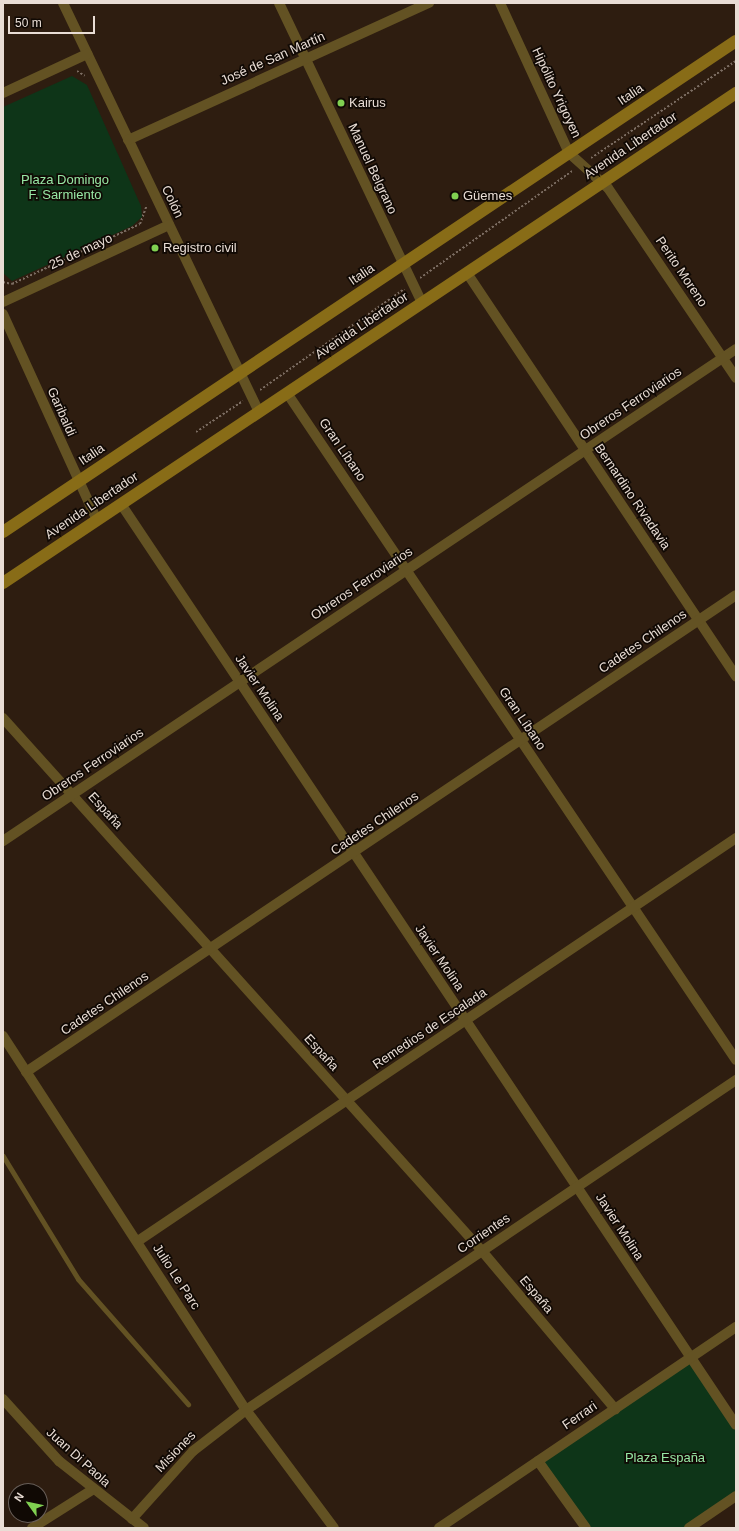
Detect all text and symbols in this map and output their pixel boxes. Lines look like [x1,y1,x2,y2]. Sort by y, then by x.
scale bar [10,8,97,34]
text: 50 m [15,16,42,30]
street label: José de San Martín [218,29,328,89]
street label: Hipólito Yrigoyen [528,45,584,141]
street label: Italia [615,81,647,109]
place label: Kairus [349,95,386,111]
marker: Kairus [336,98,346,108]
street label: Avenida Libertador [581,109,681,183]
street label: Manuel Belgrano [344,121,400,217]
park label: Plaza Domingo F. Sarmiento [21,173,109,204]
street label: Colón [158,183,186,221]
place label: Güemes [463,188,512,204]
marker: Güemes [450,191,460,201]
street label: 25 de mayo [47,231,115,273]
street label: Perito Moreno [652,234,710,310]
place label: Registro civil [163,240,237,256]
marker: Registro civil [150,243,160,253]
street label: Italia [346,261,378,289]
street label: Avenida Libertador [312,289,412,363]
street label: Obreros Ferroviarios [577,364,685,444]
street label: Garibaldi [43,385,79,439]
street label: Gran Líbano [315,416,369,484]
street label: Italia [76,441,108,469]
street label: Bernardino Rivadavia [591,441,673,553]
street label: Avenida Libertador [42,469,142,543]
street label: Obreros Ferroviarios [308,544,416,624]
street label: Cadetes Chilenos [596,607,690,677]
street label: Javier Molina [231,652,287,724]
street label: Gran Líbano [495,685,549,753]
street label: Obreros Ferroviarios [39,725,147,805]
street label: España [84,789,126,833]
street label: Cadetes Chilenos [328,789,422,859]
street label: Javier Molina [411,922,467,994]
street label: Cadetes Chilenos [58,969,152,1039]
street label: Remedios de Escalada [370,985,490,1073]
street label: España [300,1031,342,1075]
street label: Javier Molina [592,1191,646,1263]
street label: Corrientes [455,1211,513,1257]
street label: Julio Le Parc [149,1241,203,1313]
street label: España [516,1273,556,1317]
street label: Ferrari [560,1399,600,1433]
street label: Juan Di Paola [43,1425,113,1491]
street label: Misiones [153,1428,199,1476]
park label: Plaza España [625,1450,705,1466]
north arrow [8,1483,48,1523]
text: N [12,1490,26,1504]

